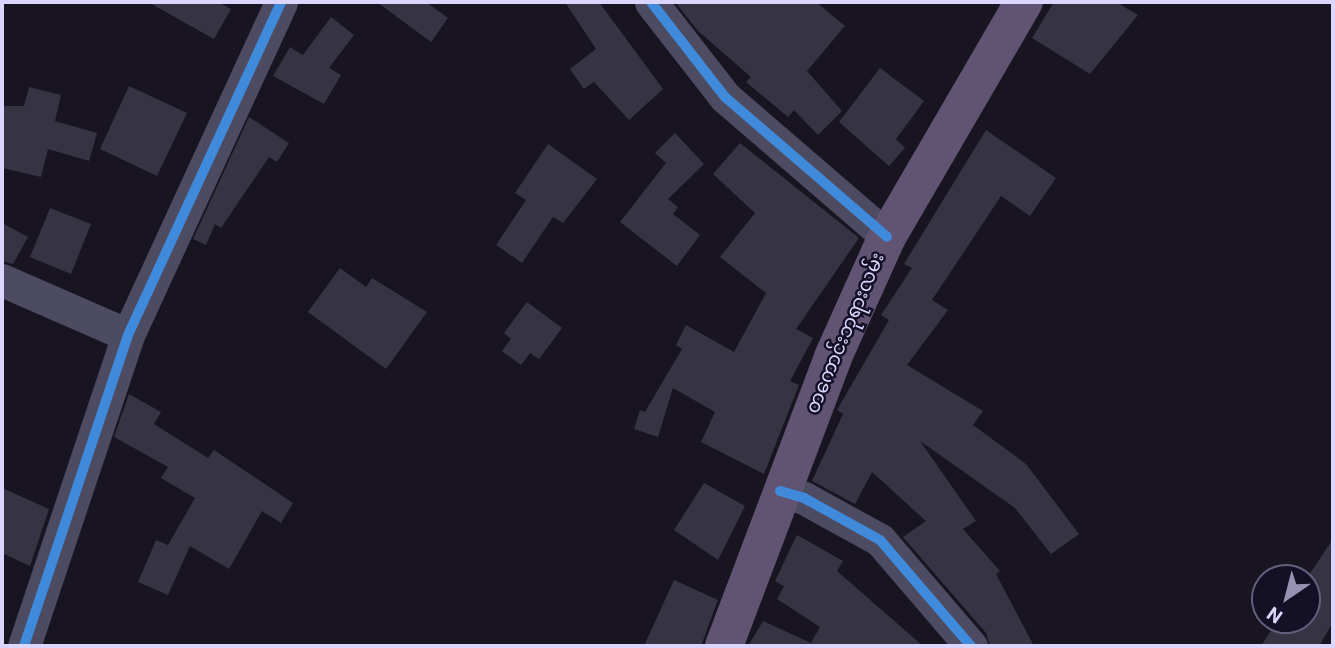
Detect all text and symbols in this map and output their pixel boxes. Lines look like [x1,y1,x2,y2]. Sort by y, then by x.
street label: တကောင်းဘုရားလမ်း [801,249,889,417]
north arrow [1251,564,1321,634]
text: N [1263,602,1287,628]

